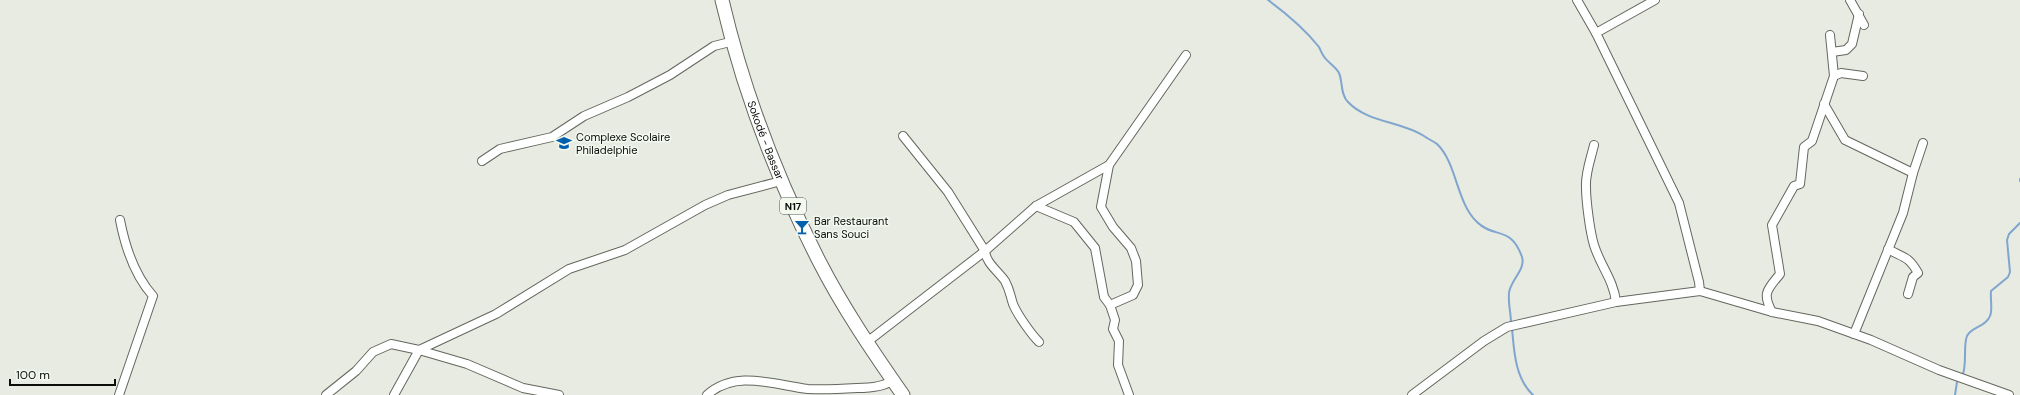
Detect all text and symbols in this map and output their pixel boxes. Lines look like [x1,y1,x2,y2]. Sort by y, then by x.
street label: Sokodé - Bassar [744,99,787,182]
place label: Complexe Scolaire Philadelphie [576,130,670,157]
school or university icon: Complexe Scolaire Philadelphie [555,134,573,152]
road number: N17 [780,198,806,214]
place label: Bar Restaurant Sans Souci [814,214,889,241]
bar icon: Bar Restaurant Sans Souci [793,218,811,236]
scale bar [10,361,115,387]
text: 100 m [16,367,50,383]

